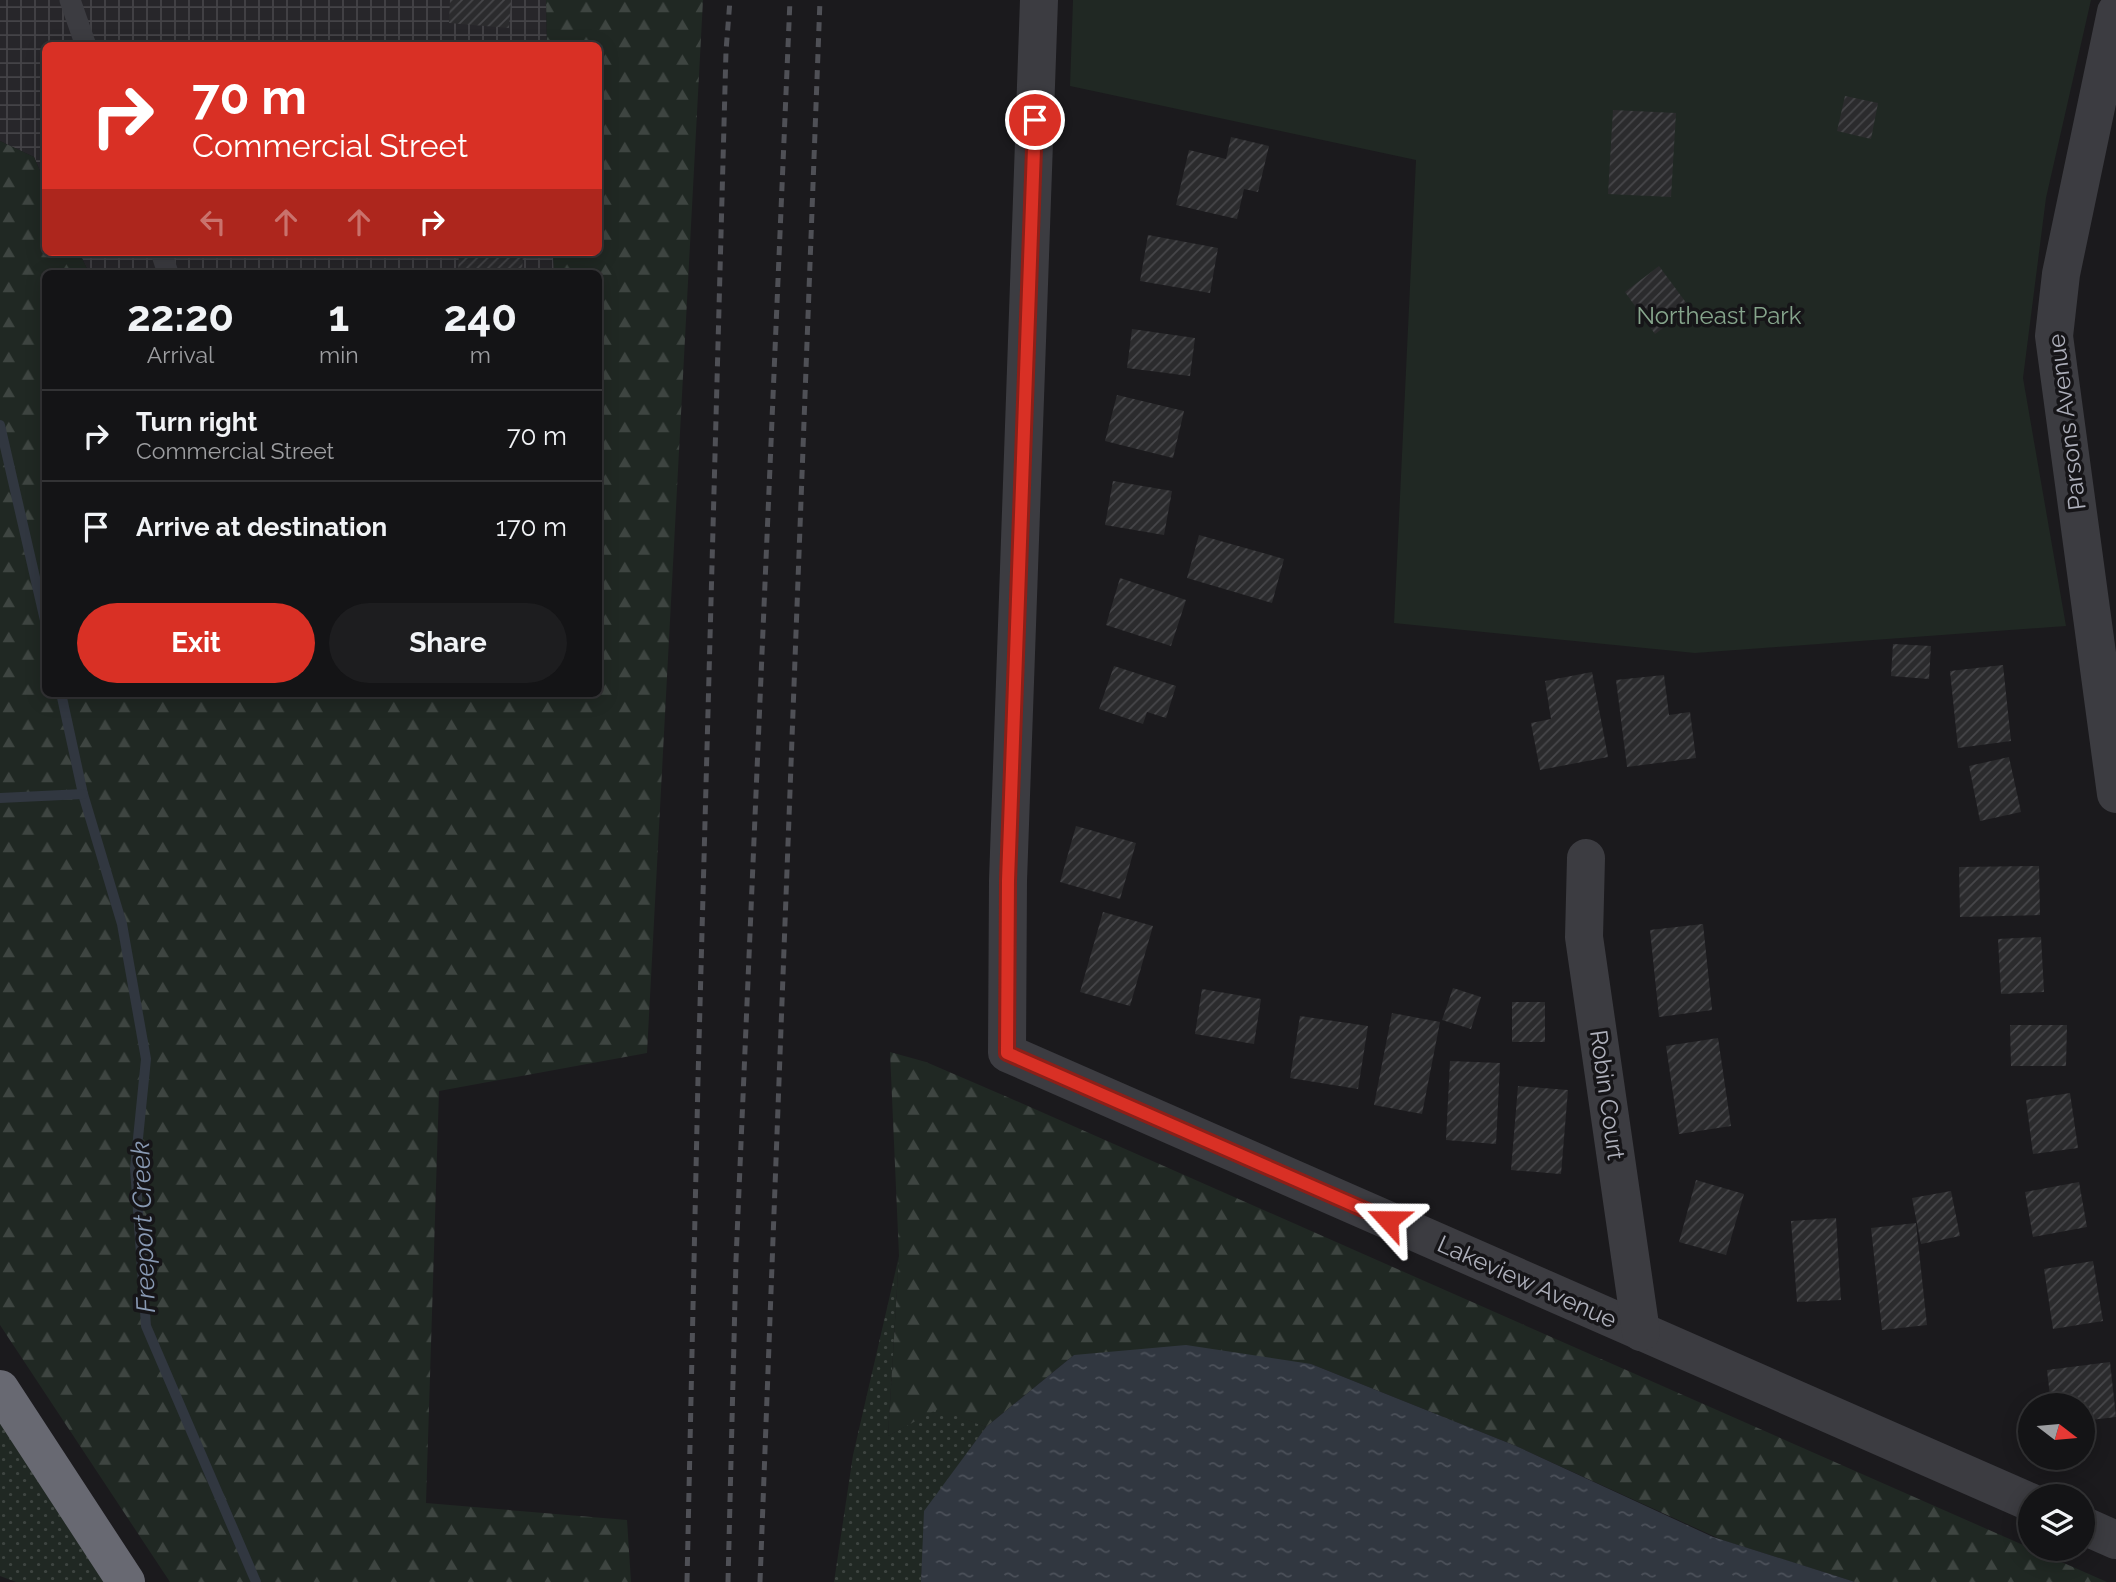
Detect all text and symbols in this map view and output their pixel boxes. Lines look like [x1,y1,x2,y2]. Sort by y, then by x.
text: 70 m [192,68,307,125]
icon: right [77,70,168,161]
pin [1005,90,1065,150]
icon: arrive [1016,101,1054,139]
text: Commercial Street [192,127,468,164]
icon: left [194,203,232,241]
icon: ahead [267,203,305,241]
icon: ahead [340,203,378,241]
icon: right [413,203,451,241]
text: 22:20 [127,292,234,341]
text: 1 [328,292,349,341]
text: 240 [444,292,517,341]
park label: Northeast Park [1637,301,1802,330]
street label: Parsons Avenue [2041,332,2092,512]
text: Arrival [147,341,214,368]
text: min [319,341,359,368]
text: m [470,341,491,368]
text: Turn right [136,407,257,437]
icon: right [77,417,115,455]
text: 70 m [507,421,567,451]
text: Commercial Street [136,437,334,464]
icon: arrive [77,508,115,546]
text: Arrive at destination [136,512,387,542]
text: 170 m [496,512,567,542]
button: Exit [77,603,315,683]
button: Share [329,603,567,683]
street label: Robin Court [1584,1028,1631,1162]
water label: Freeport Creek [125,1141,161,1313]
position arrow [1351,1183,1425,1257]
street label: Lakeview Avenue [1433,1229,1621,1334]
north arrow [2018,1393,2095,1470]
map controls [2018,1393,2095,1561]
button: layers [2018,1484,2095,1561]

